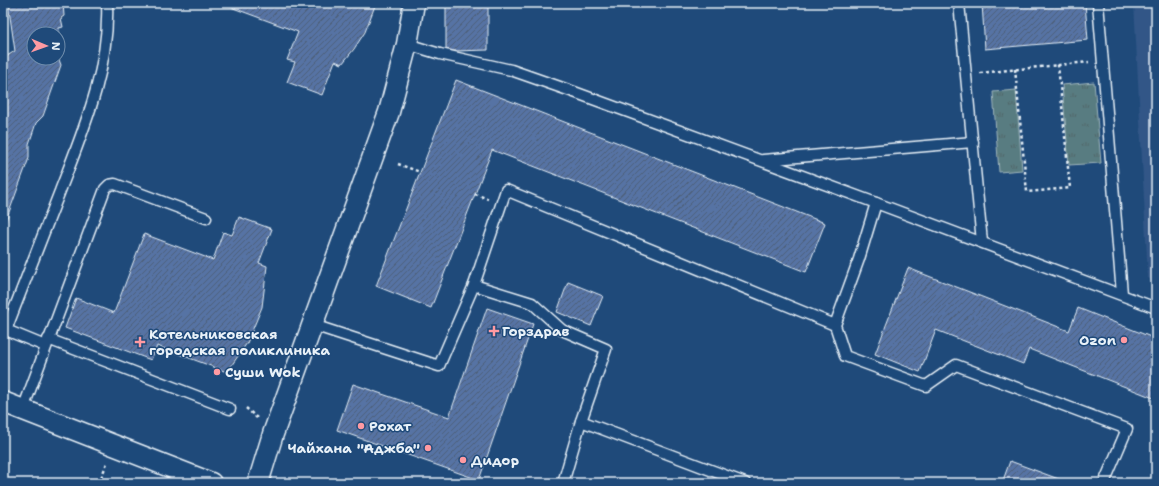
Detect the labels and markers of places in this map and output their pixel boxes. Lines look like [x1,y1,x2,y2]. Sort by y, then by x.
place label: Горздрав [502,322,570,340]
place label: Котельниковская городская поликлиника [149,325,331,359]
marker: Горздрав [489,326,499,336]
place label: Ozon [1079,331,1116,349]
marker: Ozon [1119,335,1129,345]
marker: Котельниковская городская поликлиника [134,336,146,348]
place label: Суши Wok [225,363,301,381]
marker: Суши Wok [212,367,222,377]
place label: Рохат [369,417,412,435]
marker: Рохат [356,421,366,431]
place label: Чайхана "Аджба" [287,439,420,457]
marker: Чайхана "Аджба" [423,443,433,453]
place label: Дидор [471,451,519,469]
marker: Дидор [458,455,468,465]

